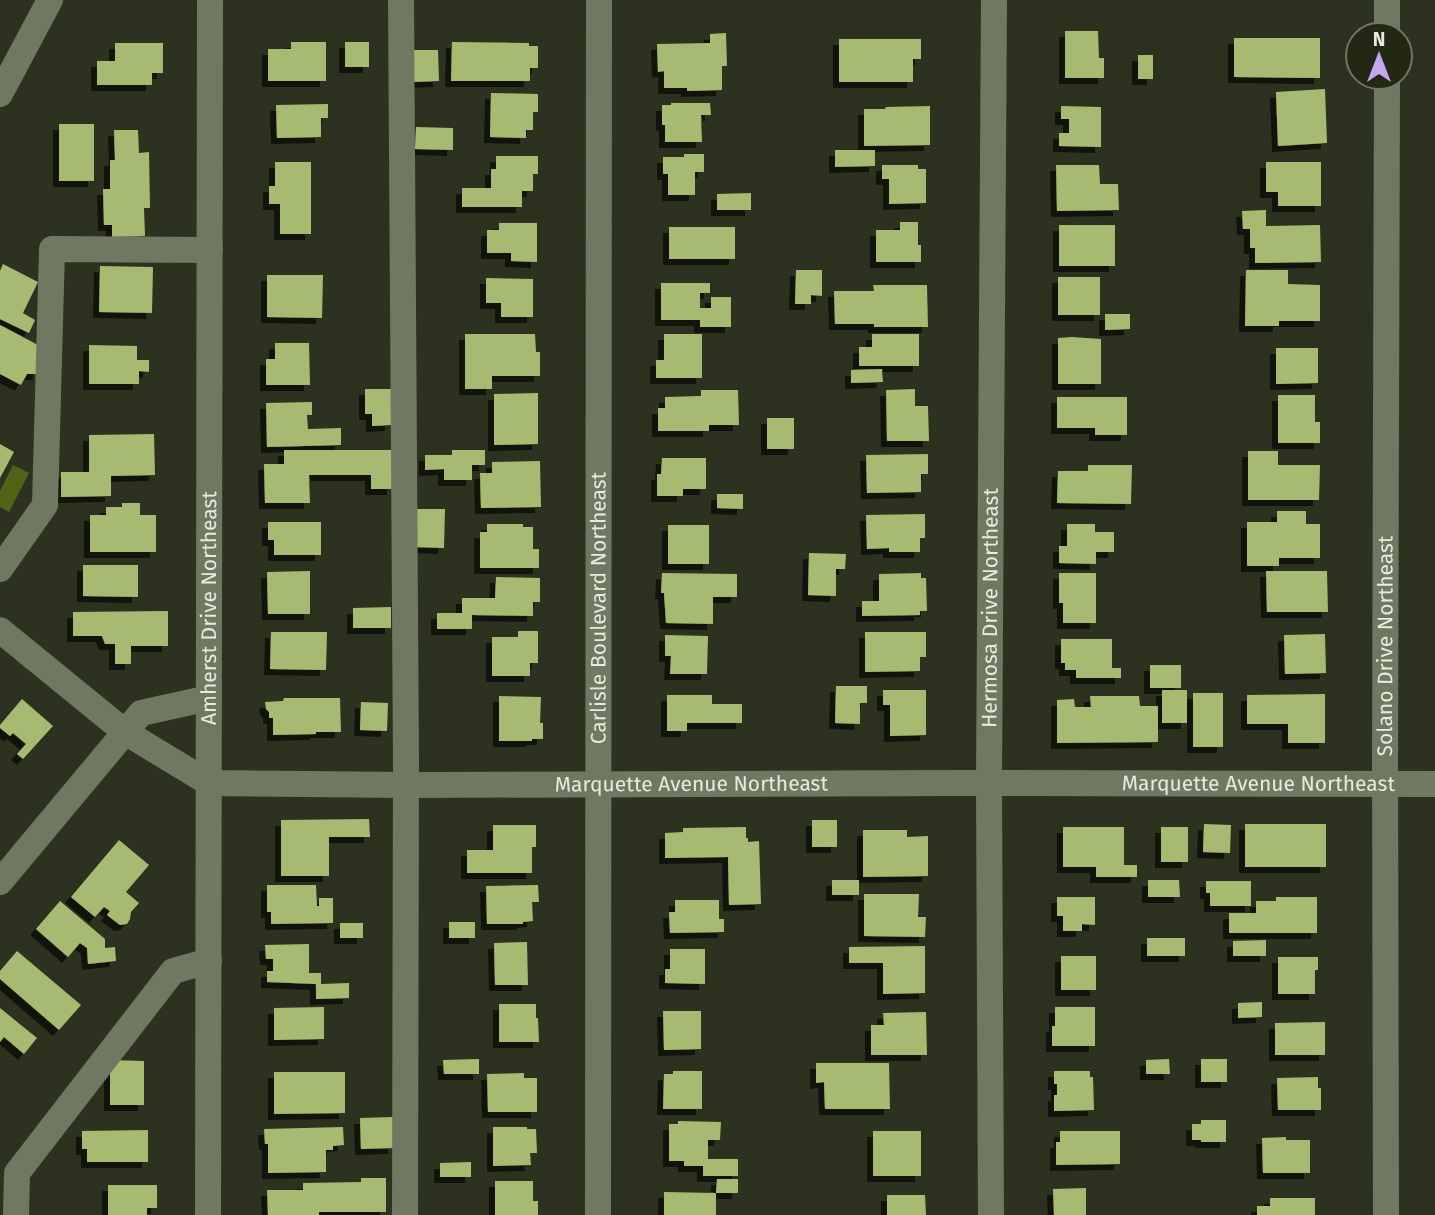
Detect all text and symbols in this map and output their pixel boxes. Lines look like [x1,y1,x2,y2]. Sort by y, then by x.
north arrow [1344,21,1414,91]
text: N [1373,28,1385,51]
street label: Carlisle Boulevard Northeast [585,471,612,744]
street label: Hermosa Drive Northeast [976,487,1004,728]
street label: Amherst Drive Northeast [196,491,222,725]
street label: Solano Drive Northeast [1372,535,1399,756]
street label: Marquette Avenue Northeast [555,770,828,797]
street label: Marquette Avenue Northeast [1122,770,1395,797]

